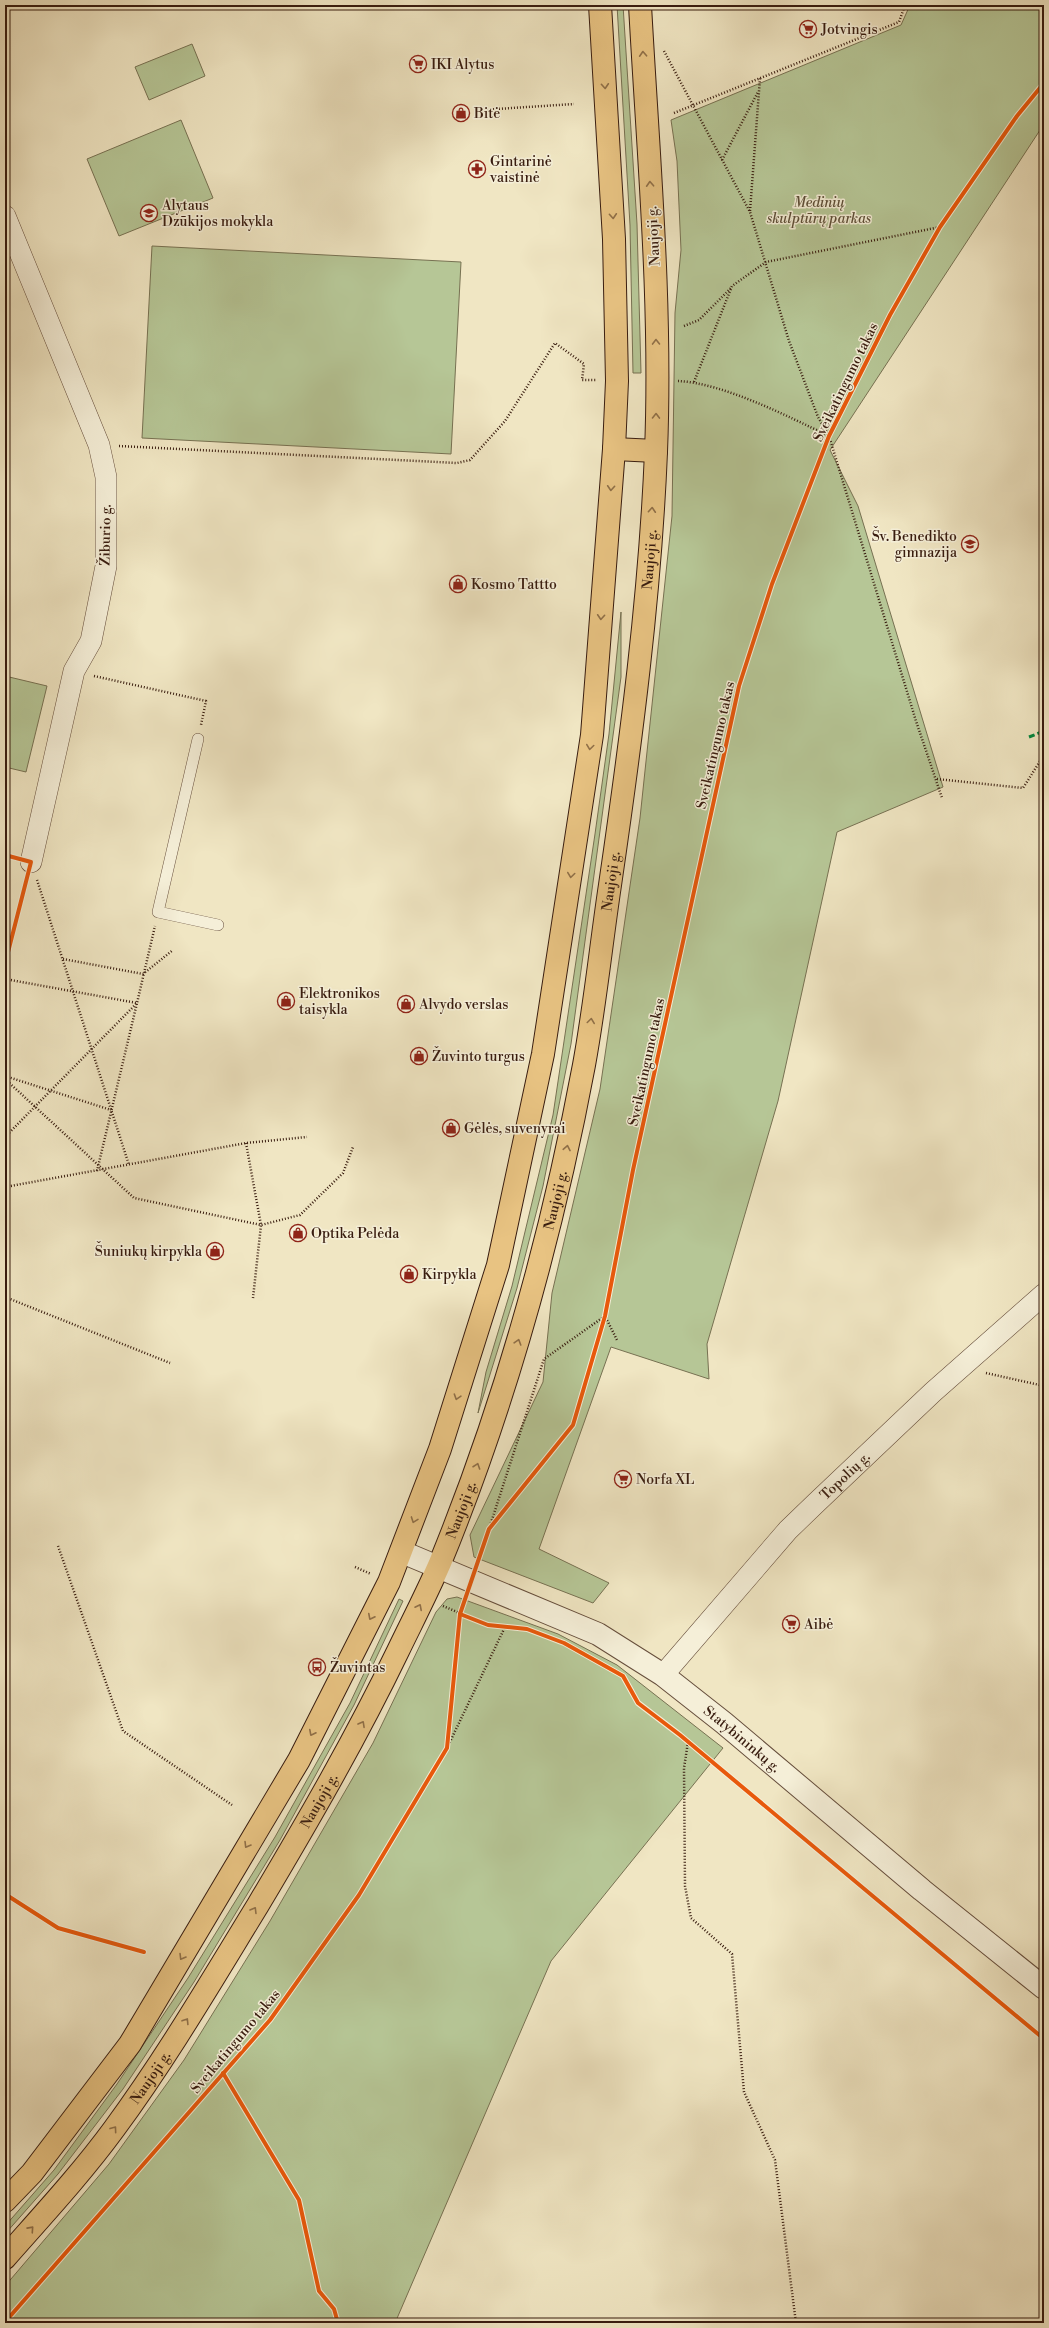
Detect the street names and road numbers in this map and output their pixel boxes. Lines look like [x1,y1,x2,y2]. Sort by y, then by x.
street label: Naujoji g. [643,205,665,266]
street label: Sveikatingumo takas [809,320,883,445]
street label: Žiburio g. [94,504,116,566]
street label: Naujoji g. [639,529,662,590]
street label: Sveikatingumo takas [693,680,739,811]
street label: Naujoji g. [598,850,625,912]
street label: Sveikatingumo takas [625,997,669,1128]
street label: Naujoji g. [540,1169,572,1232]
street label: Topolių g. [817,1448,874,1504]
street label: Naujoji g. [443,1479,481,1542]
street label: Statybininkų g. [699,1702,784,1777]
street label: Naujoji g. [297,1771,342,1832]
street label: Sveikatingumo takas [187,1986,285,2097]
street label: Naujoji g. [127,2048,175,2108]

